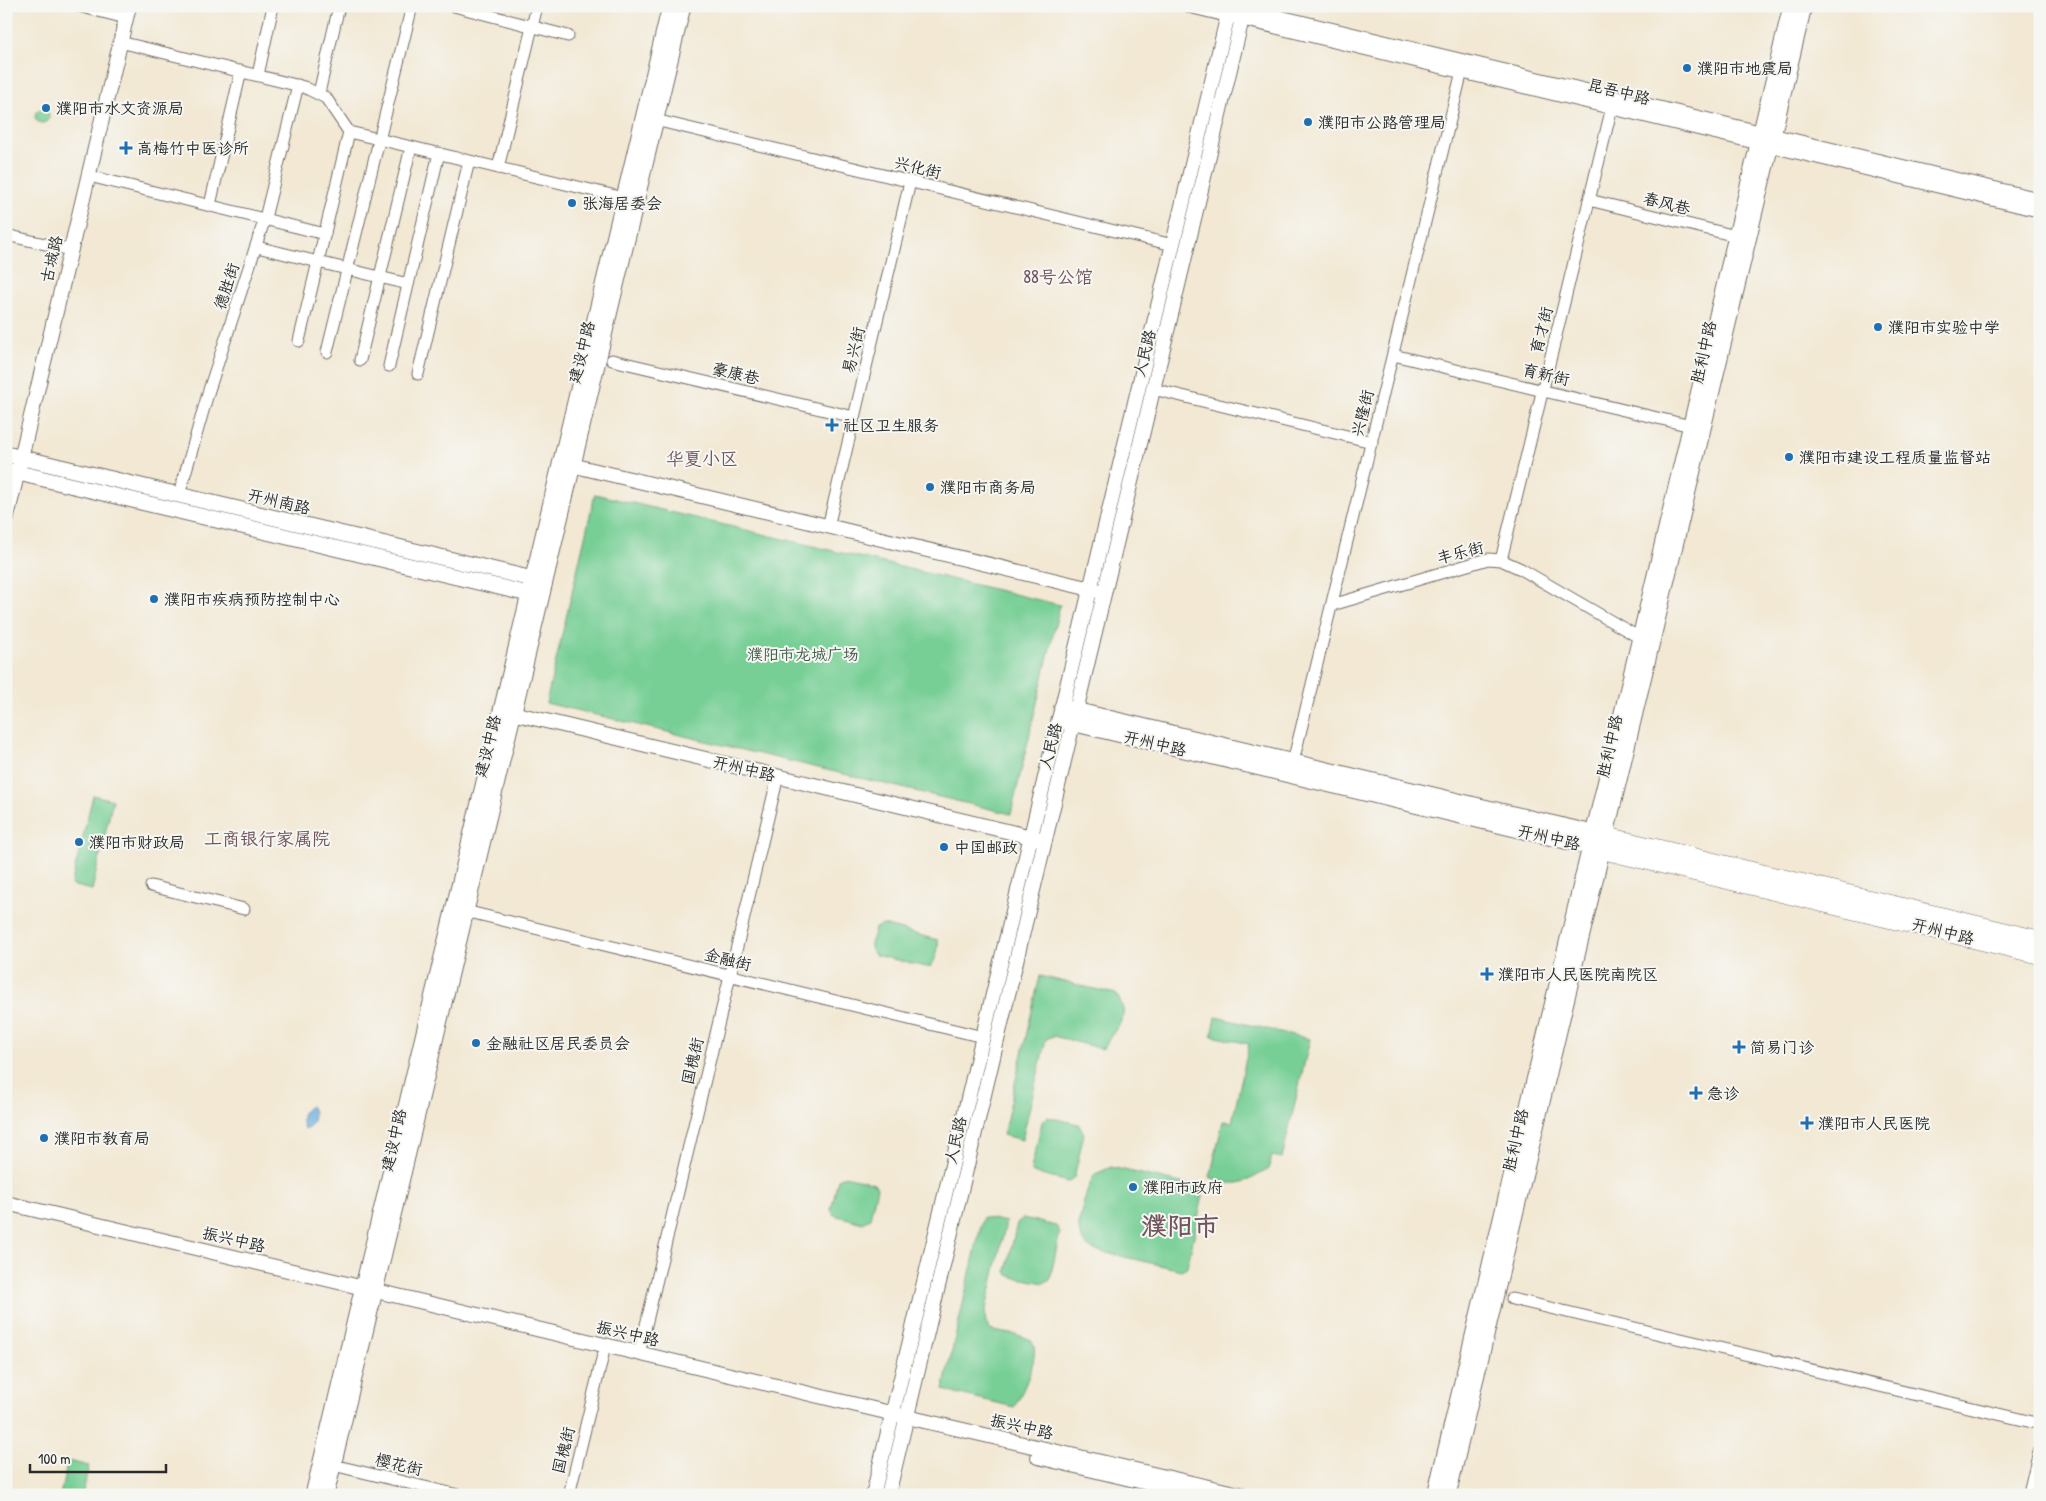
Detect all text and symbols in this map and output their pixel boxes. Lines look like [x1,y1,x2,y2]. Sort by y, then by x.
place label: 濮阳市地震局 [1697,57,1793,79]
marker: 濮阳市地震局 [1681,62,1693,74]
street label: 昆吾中路 [1585,73,1653,109]
place label: 濮阳市水文资源局 [56,97,184,119]
marker: 濮阳市水文资源局 [40,102,52,114]
place label: 濮阳市公路管理局 [1318,111,1446,133]
marker: 濮阳市公路管理局 [1302,116,1314,128]
place label: 高梅竹中医诊所 [137,137,249,159]
marker: 高梅竹中医诊所 [119,141,133,155]
street label: 兴化街 [892,151,944,183]
street label: 春风巷 [1641,187,1693,219]
place label: 张海居委会 [582,192,662,214]
marker: 张海居委会 [566,197,578,209]
street label: 古城路 [35,233,67,285]
street label: 德胜街 [208,260,244,312]
district label: 88号公馆 [1023,264,1093,289]
street label: 育才街 [1525,304,1557,356]
place label: 濮阳市实验中学 [1888,316,2000,338]
street label: 建设中路 [563,318,599,386]
street label: 胜利中路 [1685,318,1721,386]
marker: 濮阳市实验中学 [1872,321,1884,333]
street label: 易兴街 [837,324,869,376]
street label: 人民路 [1128,327,1160,379]
street label: 豪康巷 [710,357,762,389]
street label: 育新街 [1520,358,1572,390]
street label: 兴隆街 [1346,387,1378,439]
place label: 社区卫生服务 [843,414,939,436]
marker: 社区卫生服务 [825,418,839,432]
district label: 华夏小区 [666,446,738,471]
place label: 濮阳市建设工程质量监督站 [1799,446,1991,468]
marker: 濮阳市建设工程质量监督站 [1783,451,1795,463]
place label: 濮阳市商务局 [940,476,1036,498]
marker: 濮阳市商务局 [924,481,936,493]
street label: 开州南路 [245,483,313,519]
street label: 丰乐街 [1434,536,1486,568]
place label: 濮阳市疾病预防控制中心 [164,588,340,610]
marker: 濮阳市疾病预防控制中心 [148,593,160,605]
park label: 濮阳市龙城广场 [747,643,859,665]
street label: 建设中路 [469,712,505,780]
street label: 胜利中路 [1591,712,1627,780]
street label: 人民路 [1034,720,1066,772]
street label: 开州中路 [1121,725,1189,761]
street label: 开州中路 [710,750,778,786]
street label: 开州中路 [1515,819,1583,855]
district label: 工商银行家属院 [204,826,330,851]
place label: 濮阳市财政局 [89,831,185,853]
marker: 濮阳市财政局 [73,836,85,848]
place label: 中国邮政 [954,836,1018,858]
marker: 中国邮政 [938,841,950,853]
street label: 开州中路 [1909,913,1977,949]
street label: 金融街 [702,943,754,975]
place label: 濮阳市人民医院南院区 [1498,963,1658,985]
marker: 濮阳市人民医院南院区 [1480,967,1494,981]
place label: 金融社区居民委员会 [486,1032,630,1054]
street label: 国槐街 [676,1035,708,1087]
place label: 简易门诊 [1750,1036,1815,1058]
marker: 金融社区居民委员会 [470,1037,482,1049]
marker: 简易门诊 [1732,1040,1746,1054]
place label: 急诊 [1707,1082,1740,1104]
marker: 急诊 [1689,1086,1703,1100]
street label: 建设中路 [375,1106,411,1174]
street label: 胜利中路 [1497,1106,1533,1174]
place label: 濮阳市人民医院 [1818,1112,1930,1134]
street label: 人民路 [939,1114,971,1166]
marker: 濮阳市人民医院 [1800,1116,1814,1130]
place label: 濮阳市教育局 [54,1127,150,1149]
marker: 濮阳市教育局 [38,1132,50,1144]
place label: 濮阳市政府 [1143,1176,1223,1198]
marker: 濮阳市政府 [1127,1181,1139,1193]
district label: 濮阳市 [1141,1208,1219,1243]
street label: 振兴中路 [200,1221,268,1257]
street label: 振兴中路 [594,1315,662,1351]
street label: 振兴中路 [988,1408,1056,1444]
street label: 国槐街 [547,1424,579,1476]
scale bar [30,1441,166,1473]
text: 100 m [38,1448,71,1469]
street label: 樱花街 [373,1448,425,1480]

